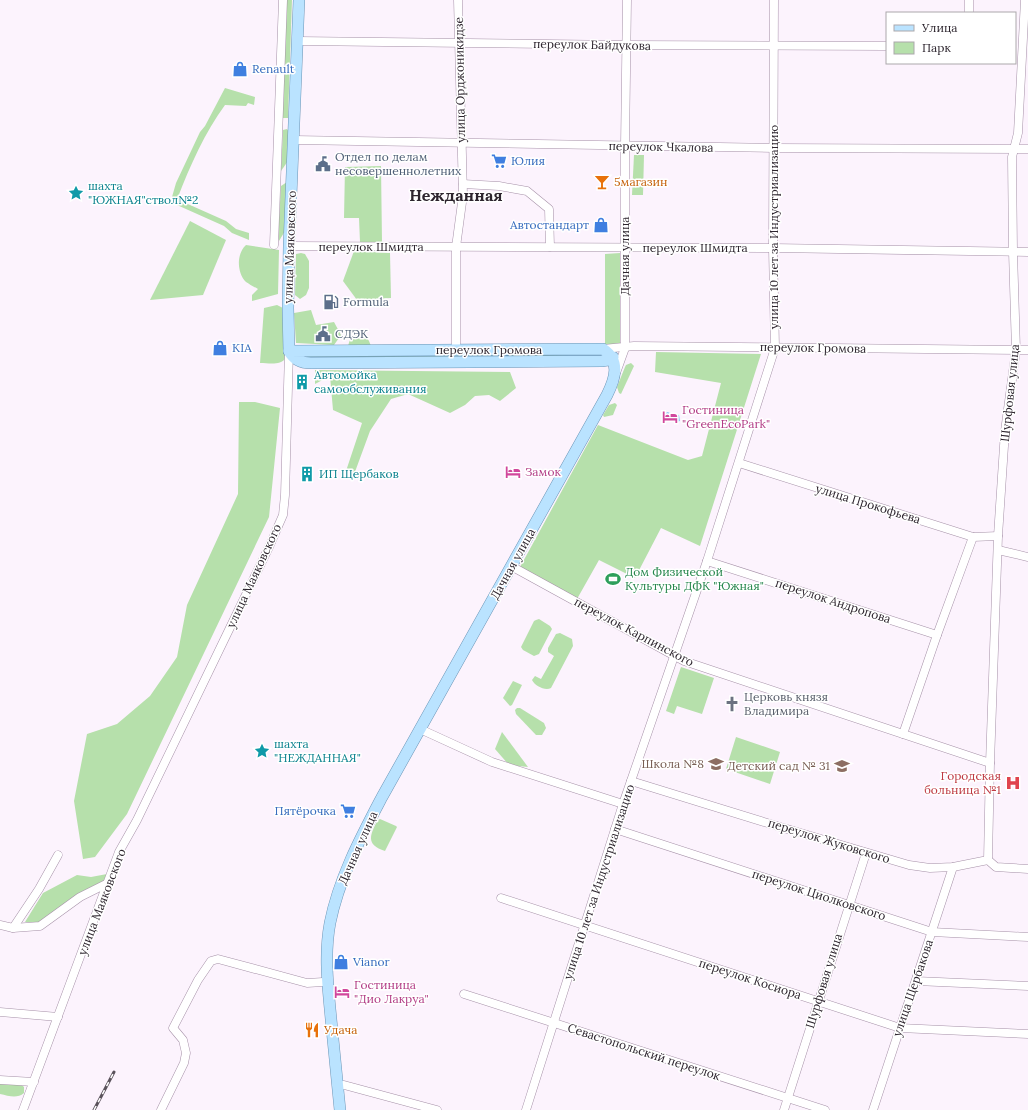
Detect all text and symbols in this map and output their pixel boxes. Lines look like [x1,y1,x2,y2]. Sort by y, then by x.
legend [886,12,1016,64]
street label: улица Орджоникидзе [451,16,468,143]
text: Улица [921,20,958,35]
street label: переулок Байдукова [533,36,651,53]
text: Парк [922,40,951,55]
shop icon: Renault [231,60,249,78]
place label: Renault [252,61,295,76]
street label: улица 10 лет за Индустриализацию [766,125,781,329]
street label: переулок Чкалова [608,138,714,155]
place label: Отдел по делам несовершеннолетних [335,149,462,178]
supermarket icon: Юлия [490,152,508,170]
place label: Юлия [511,153,545,168]
public building icon: Отдел по делам несовершеннолетних [314,155,332,173]
bar icon: 5магазин [593,173,611,191]
place label: 5магазин [614,174,668,189]
place label: шахта "ЮЖНАЯ"ствол№2 [88,178,199,207]
place icon: шахта "ЮЖНАЯ"ствол№2 [67,184,85,202]
district label: Нежданная [409,185,503,205]
street label: улица Маяковского [280,190,299,304]
shop icon: Автостандарт [592,216,610,234]
street label: Дачная улица [617,216,632,296]
place label: Автостандарт [509,217,589,232]
street label: переулок Шмидта [318,239,424,254]
street label: переулок Шмидта [642,240,748,255]
fuel station icon: Formula [322,293,340,311]
place label: Formula [343,294,389,309]
public building icon: СДЭК [314,325,332,343]
place label: СДЭК [335,326,369,341]
shop icon: KIA [211,339,229,357]
street label: переулок Громова [760,339,866,356]
place label: KIA [232,340,252,355]
street label: переулок Громова [436,342,542,357]
street label: Шурфовая улица [997,343,1022,443]
place label: Автомойка самообслуживания [313,367,427,396]
building icon: Автомойка самообслуживания [293,373,311,391]
place label: Гостиница "GreenEcoPark" [682,402,770,431]
hotel icon: Гостиница "GreenEcoPark" [661,408,679,426]
hotel icon: Замок [504,463,522,481]
place label: Замок [525,464,561,479]
building icon: ИП Щербаков [298,465,316,483]
place label: ИП Щербаков [319,466,399,481]
street label: улица Прокофьева [814,480,922,527]
street label: улица Маяковского [223,521,284,630]
street label: Дачная улица [487,526,538,602]
place label: Дом Физической Культуры ДФК "Южная" [625,564,764,593]
sports icon: Дом Физической Культуры ДФК "Южная" [604,570,622,588]
street label: переулок Андропова [773,575,893,626]
street label: переулок Карпинского [572,594,697,670]
place label: Церковь князя Владимира [744,689,828,718]
church icon: Церковь князя Владимира [723,695,741,713]
place label: шахта "НЕЖДАННАЯ" [274,736,361,765]
place icon: шахта "НЕЖДАННАЯ" [253,742,271,760]
school or university icon: Школа №8 [707,755,725,773]
place label: Школа №8 [642,756,704,771]
school or university icon: Детский сад № 31 [833,757,851,775]
place label: Детский сад № 31 [727,758,830,773]
place label: Городская больница №1 [924,768,1001,797]
hospital icon: Городская больница №1 [1004,774,1022,792]
street label: улица 10 лет за Индустриализацию [560,782,637,981]
supermarket icon: Пятёрочка [339,802,357,820]
place label: Пятёрочка [274,803,336,818]
street label: Дачная улица [335,809,380,887]
street label: переулок Жуковского [766,815,892,866]
street label: улица Маяковского [74,846,129,957]
street label: переулок Циолковского [750,866,888,923]
street label: Шурфовая улица [802,932,845,1030]
street label: улица Щербакова [889,937,936,1038]
shop icon: Vianor [332,953,350,971]
place label: Vianor [352,954,391,969]
street label: переулок Косиора [697,955,803,1002]
place label: Гостиница "Дио Лакруа" [354,977,429,1006]
hotel icon: Гостиница "Дио Лакруа" [333,983,351,1001]
street label: Севастопольский переулок [566,1020,723,1084]
restaurant icon: Удача [303,1021,321,1039]
place label: Удача [323,1022,358,1037]

